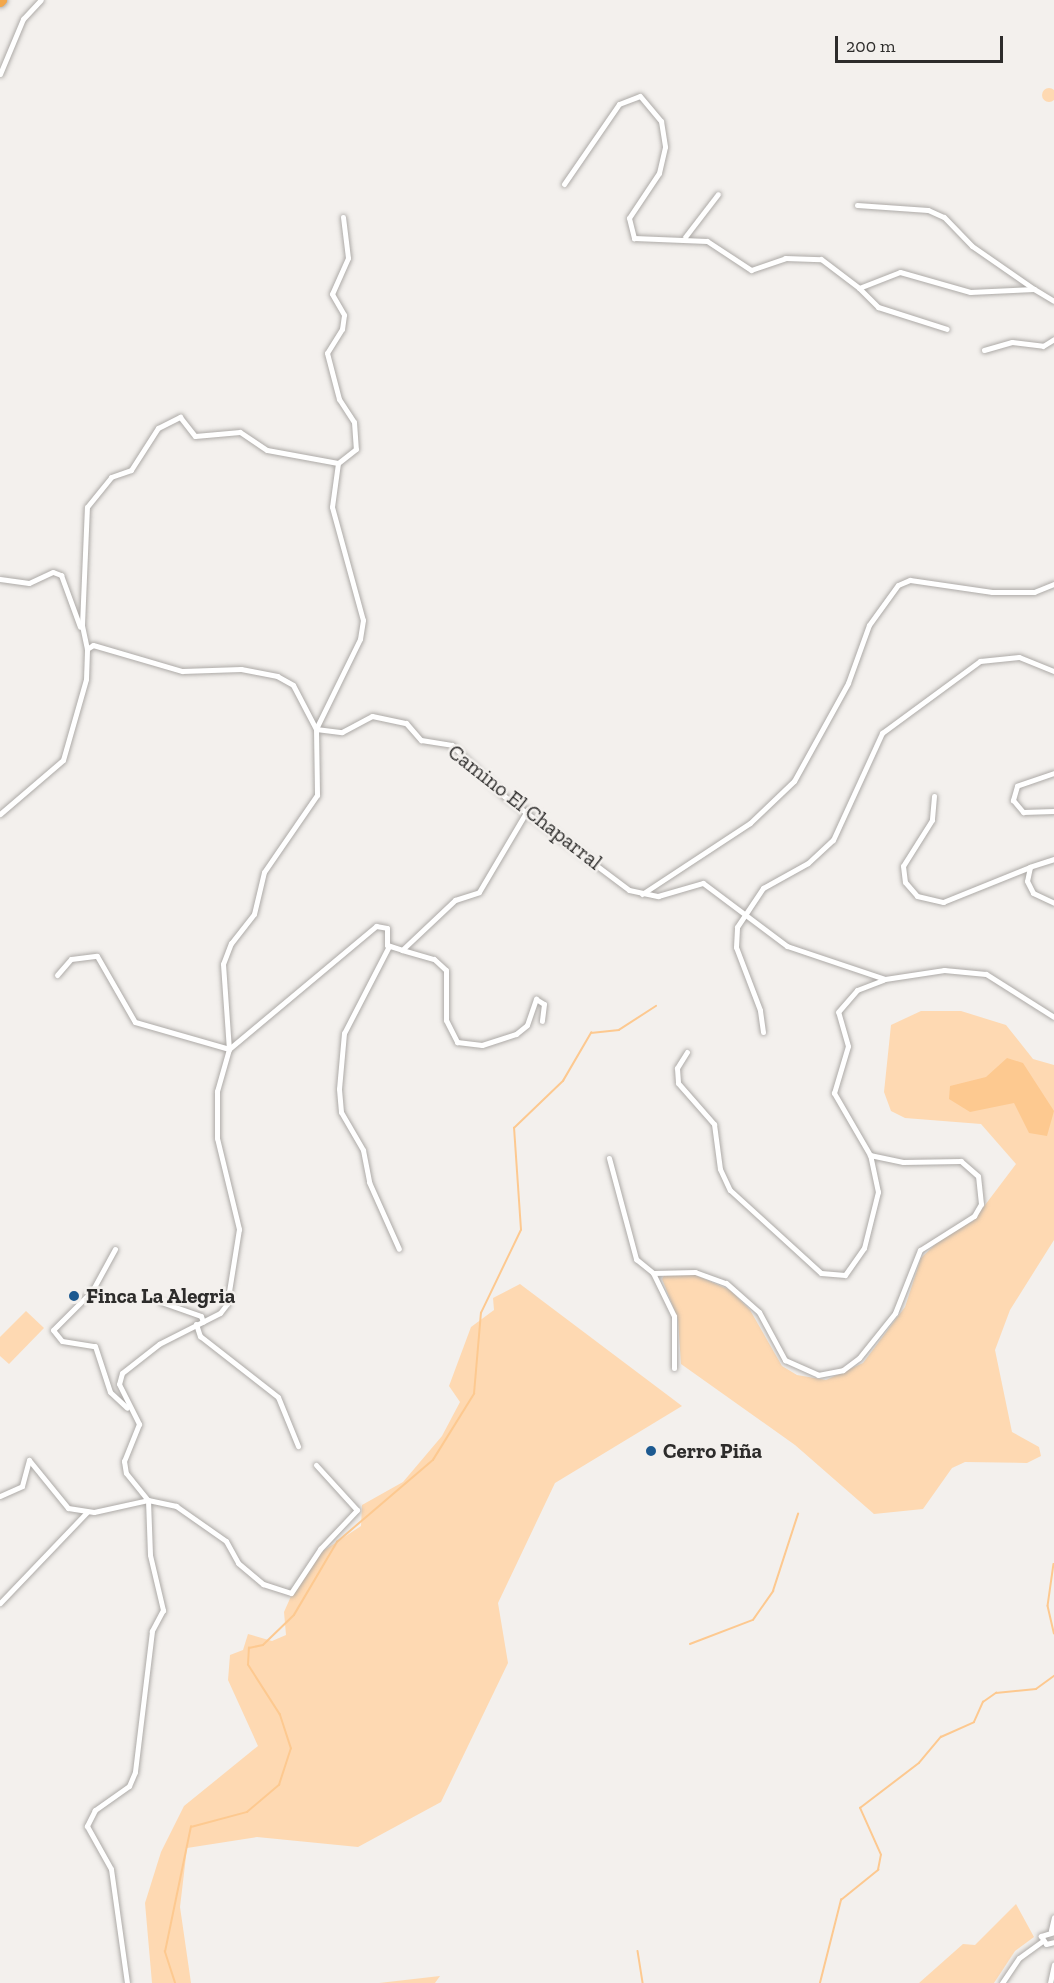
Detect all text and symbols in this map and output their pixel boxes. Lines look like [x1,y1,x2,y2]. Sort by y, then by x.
scale bar [838,24,1006,62]
text: 200 m [846,35,896,57]
street label: Camino El Chaparral [443,739,607,875]
place label: Finca La Alegria [86,1283,236,1309]
marker: Finca La Alegria [67,1289,81,1303]
place label: Cerro Piña [663,1438,762,1464]
marker: Cerro Piña [644,1444,658,1458]

